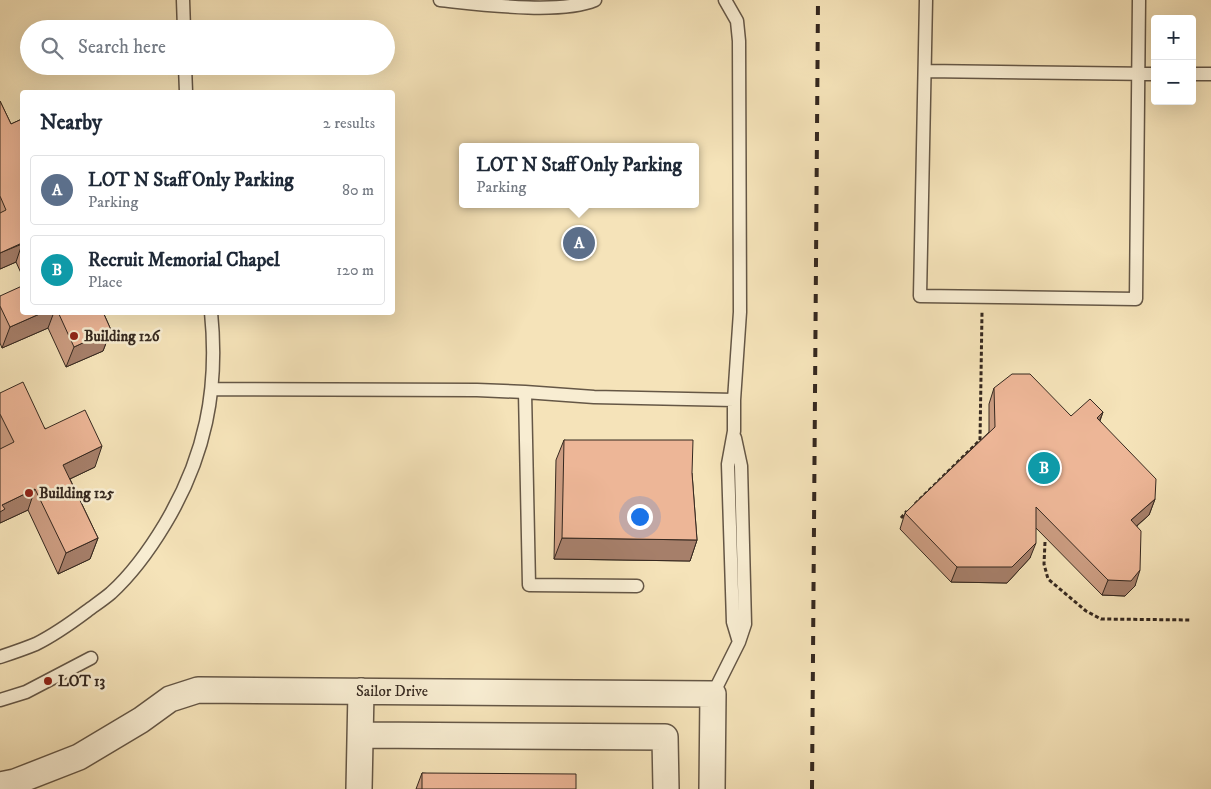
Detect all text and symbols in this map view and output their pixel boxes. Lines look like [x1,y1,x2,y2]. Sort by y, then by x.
map controls [1151,15,1196,105]
button: + [1151,15,1196,60]
search box [20,20,395,75]
icon: search [38,34,66,62]
text: Search here [78,36,166,59]
button: − [1151,60,1196,105]
text: Nearby [40,110,102,136]
text: 2 results [323,113,375,133]
popup [459,143,699,208]
text: LOT N Staff Only Parking [476,154,682,177]
text: LOT N Staff Only Parking [88,169,294,192]
text: Parking [476,177,526,197]
text: A [52,180,62,200]
text: 80 m [342,180,374,200]
text: Parking [88,192,138,212]
pin: A [563,224,595,262]
text: Recruit Memorial Chapel [88,249,280,272]
text: B [52,260,62,280]
text: 120 m [336,260,374,280]
text: Place [88,272,122,292]
place label: Building 126 [84,327,161,346]
marker: Building 126 [68,330,80,342]
pin: B [1028,449,1060,487]
place label: Building 125 [39,484,115,503]
marker: Building 125 [23,487,35,499]
your location [627,504,653,530]
place label: LOT 13 [58,672,106,691]
marker: LOT 13 [42,675,54,687]
street label: Sailor Drive [356,682,428,701]

